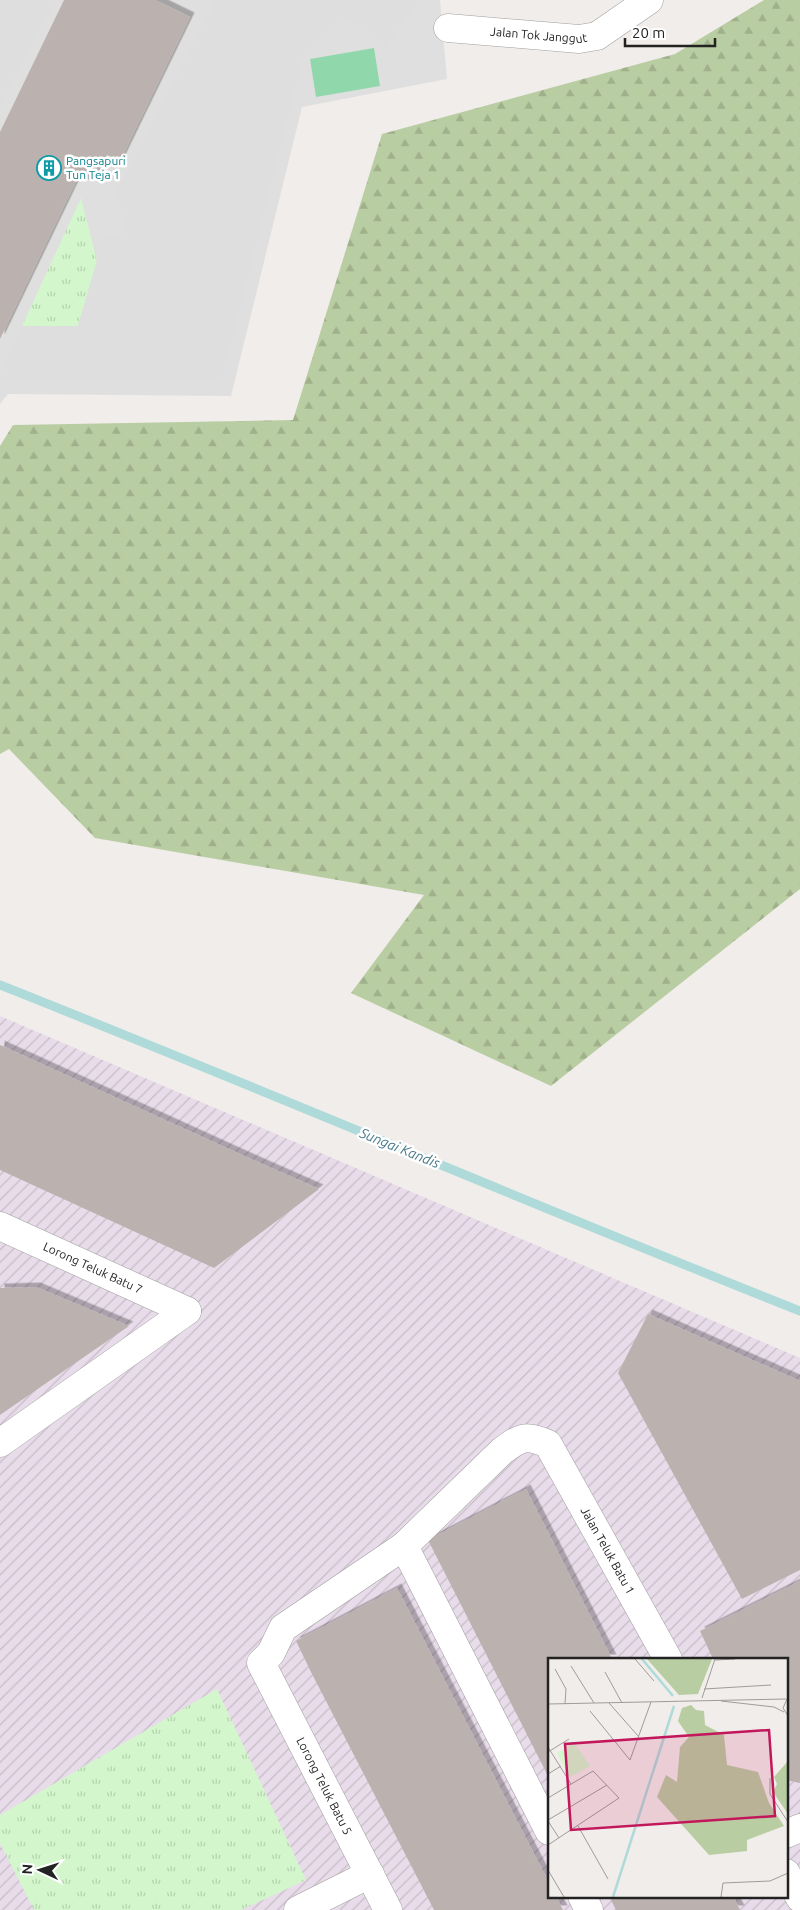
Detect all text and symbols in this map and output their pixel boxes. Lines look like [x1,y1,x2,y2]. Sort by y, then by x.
scale bar [625,15,715,47]
text: 20 m [632,24,665,41]
street label: Jalan Tok Janggut [490,25,588,45]
place label: Pangsapuri Tun Teja 1 [66,154,126,181]
building icon: Pangsapuri Tun Teja 1 [36,155,62,181]
water label: Sungai Kandis [357,1124,443,1171]
street label: Lorong Teluk Batu 7 [41,1240,145,1296]
street label: Jalan Teluk Batu 1 [579,1505,637,1596]
inset map [548,1658,788,1898]
street label: Lorong Teluk Batu 5 [294,1735,355,1837]
north arrow [15,1845,65,1895]
text: N [19,1863,35,1875]

